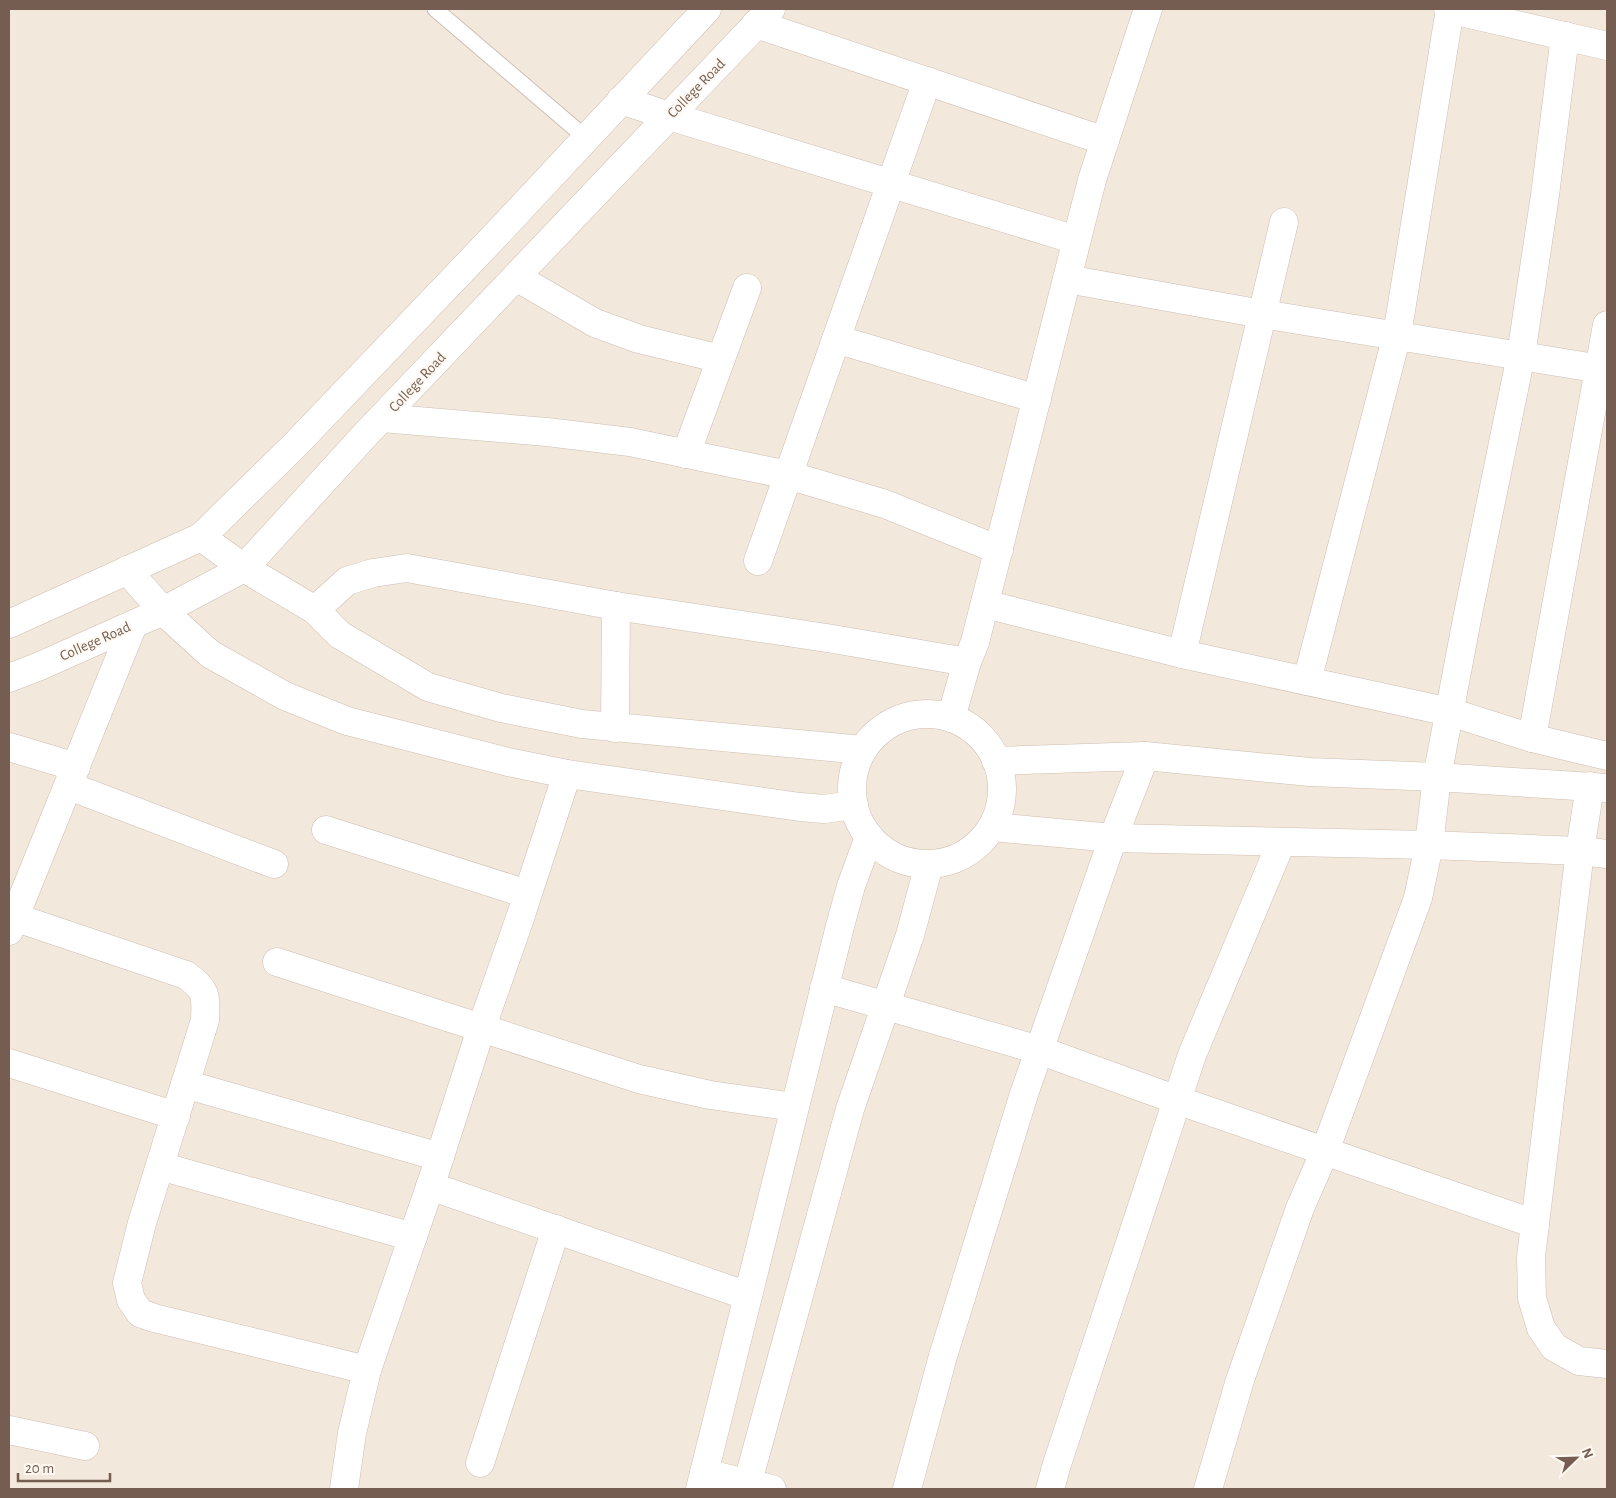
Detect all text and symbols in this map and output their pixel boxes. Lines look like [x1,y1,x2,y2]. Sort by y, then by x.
street label: College Road [665,56,728,121]
street label: College Road [386,349,449,415]
street label: College Road [58,619,133,664]
north arrow [1551,1433,1601,1483]
text: N [1579,1446,1595,1461]
scale bar [18,1450,110,1482]
text: 20 m [25,1461,54,1476]

